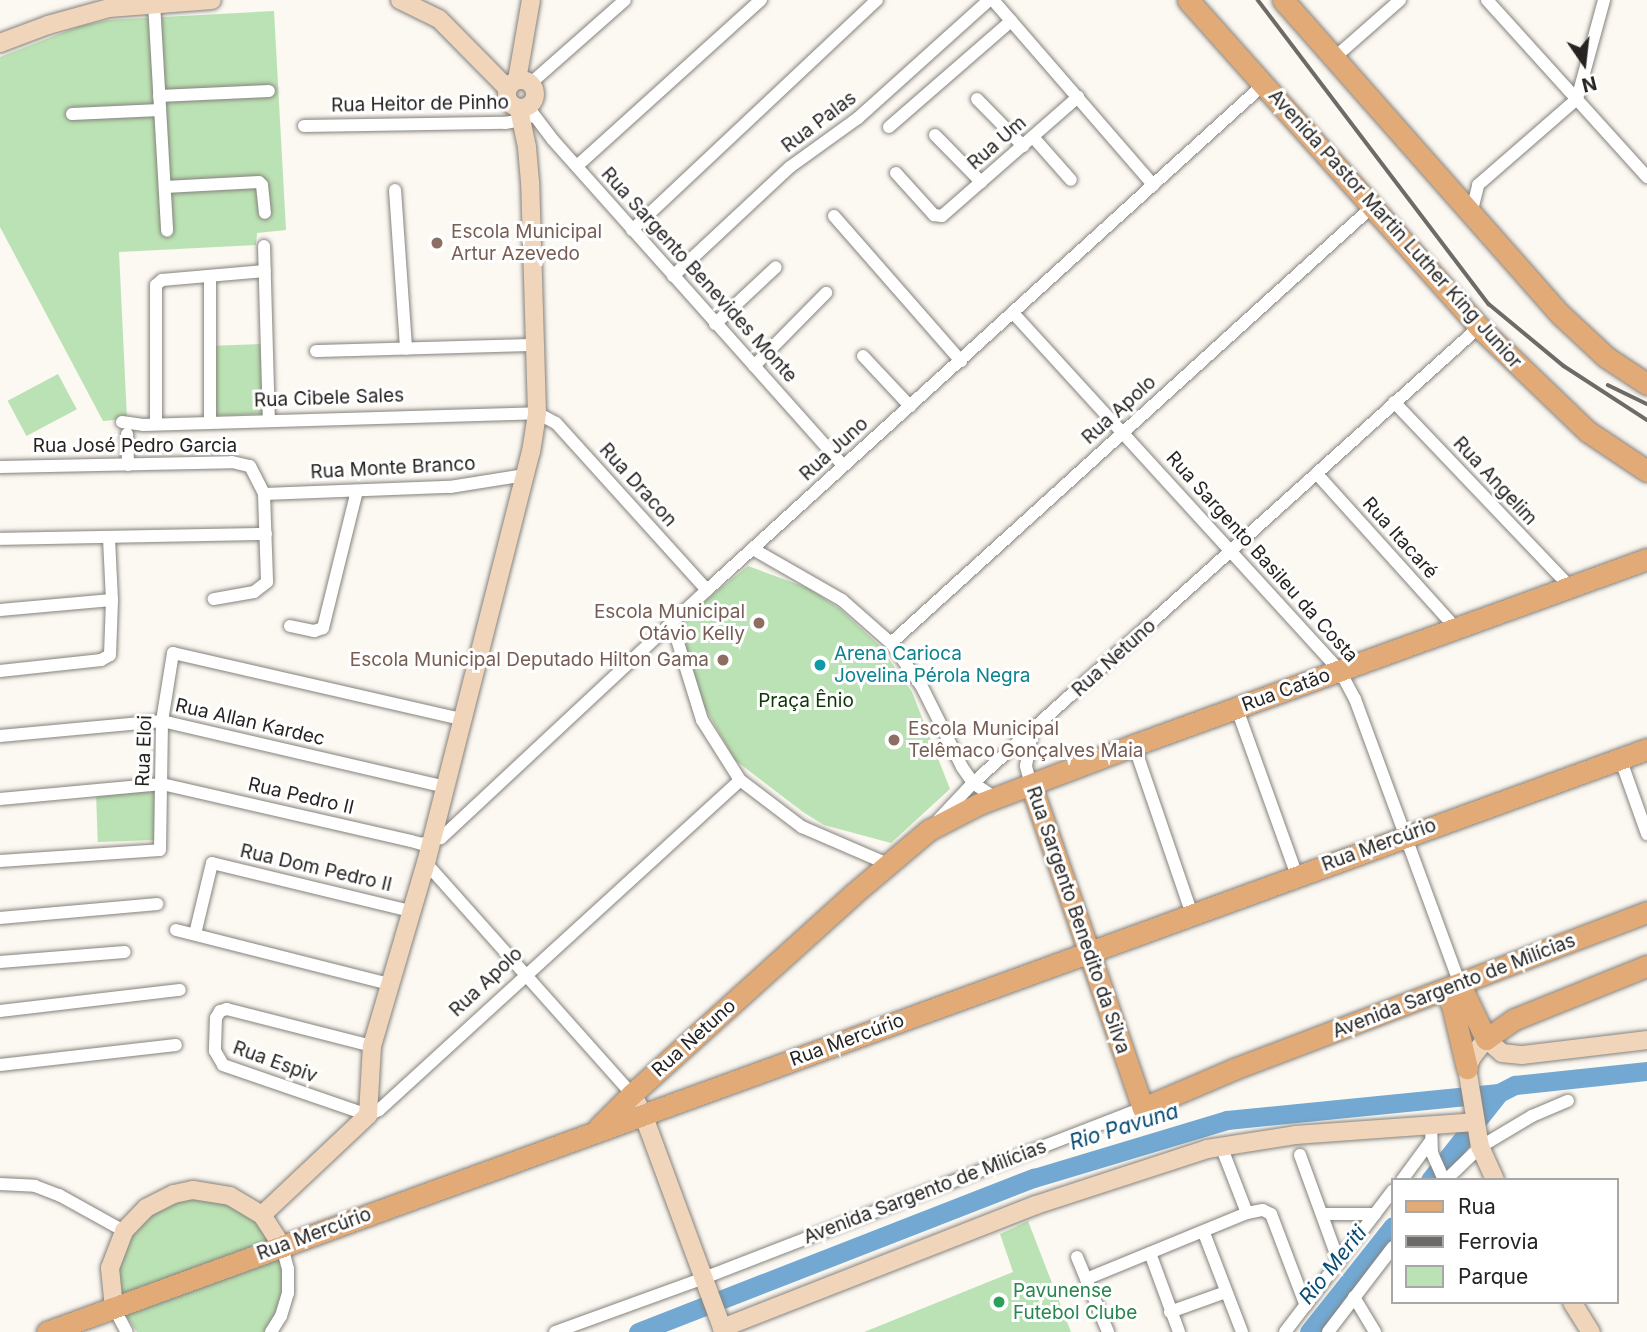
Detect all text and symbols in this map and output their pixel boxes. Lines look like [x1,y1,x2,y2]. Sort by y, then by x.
north arrow [1549,28,1619,98]
text: N [1579,71,1599,97]
street label: Avenida Pastor Martin Luther King Junior [1264,85,1526,373]
street label: Rua Palas [777,87,861,157]
street label: Rua Heitor de Pinho [331,91,509,117]
street label: Rua Um [963,111,1031,175]
street label: Rua Sargento Benevides Monte [596,163,802,387]
place label: Escola Municipal Artur Azevedo [451,221,602,265]
marker: Escola Municipal Artur Azevedo [429,235,445,251]
street label: Rua Apolo [1077,371,1161,449]
street label: Rua Cibele Sales [254,384,404,412]
street label: Rua Juno [795,412,873,486]
street label: Rua Angelim [1448,432,1542,530]
street label: Rua José Pedro Garcia [33,435,237,457]
street label: Rua Dracon [595,439,681,531]
street label: Rua Sargento Basileu da Costa [1161,447,1363,667]
street label: Rua Monte Branco [310,452,476,484]
street label: Rua Itacaré [1358,493,1442,583]
place label: Escola Municipal Otávio Kelly [594,601,745,645]
street label: Rua Netuno [1067,614,1161,702]
marker: Escola Municipal Otávio Kelly [751,615,767,631]
place label: Arena Carioca Jovelina Pérola Negra [834,643,1031,687]
place label: Escola Municipal Deputado Hilton Gama [350,649,709,671]
marker: Escola Municipal Deputado Hilton Gama [715,652,731,668]
marker: Arena Carioca Jovelina Pérola Negra [812,657,828,673]
street label: Rua Catão [1239,663,1333,717]
park label: Praça Ênio [758,690,854,712]
street label: Rua Allan Kardec [173,694,327,750]
street label: Rua Eloi [131,715,157,787]
place label: Escola Municipal Telêmaco Gonçalves Maia [908,718,1143,762]
marker: Escola Municipal Telêmaco Gonçalves Maia [886,732,902,748]
street label: Rua Pedro II [246,773,356,819]
street label: Rua Sargento Benedito da Silva [1021,783,1135,1057]
street label: Rua Mercúrio [1319,814,1439,876]
street label: Rua Dom Pedro II [238,839,394,897]
street label: Avenida Sargento de Milícias [1329,929,1579,1043]
street label: Rua Apolo [445,942,527,1022]
street label: Rua Netuno [647,994,741,1082]
street label: Rua Mercúrio [787,1009,907,1071]
street label: Rua Espiv [230,1036,320,1088]
water label: Rio Pavuna [1067,1098,1181,1156]
street label: Avenida Sargento de Milícias [800,1135,1050,1249]
legend [1392,1178,1619,1304]
text: Rua [1458,1194,1496,1219]
street label: Rua Mercúrio [254,1203,374,1265]
water label: Rio Meriti [1294,1221,1372,1309]
text: Ferrovia [1458,1229,1538,1254]
text: Parque [1458,1264,1528,1289]
place label: Pavunense Futebol Clube [1013,1280,1137,1324]
marker: Pavunense Futebol Clube [991,1294,1007,1310]

